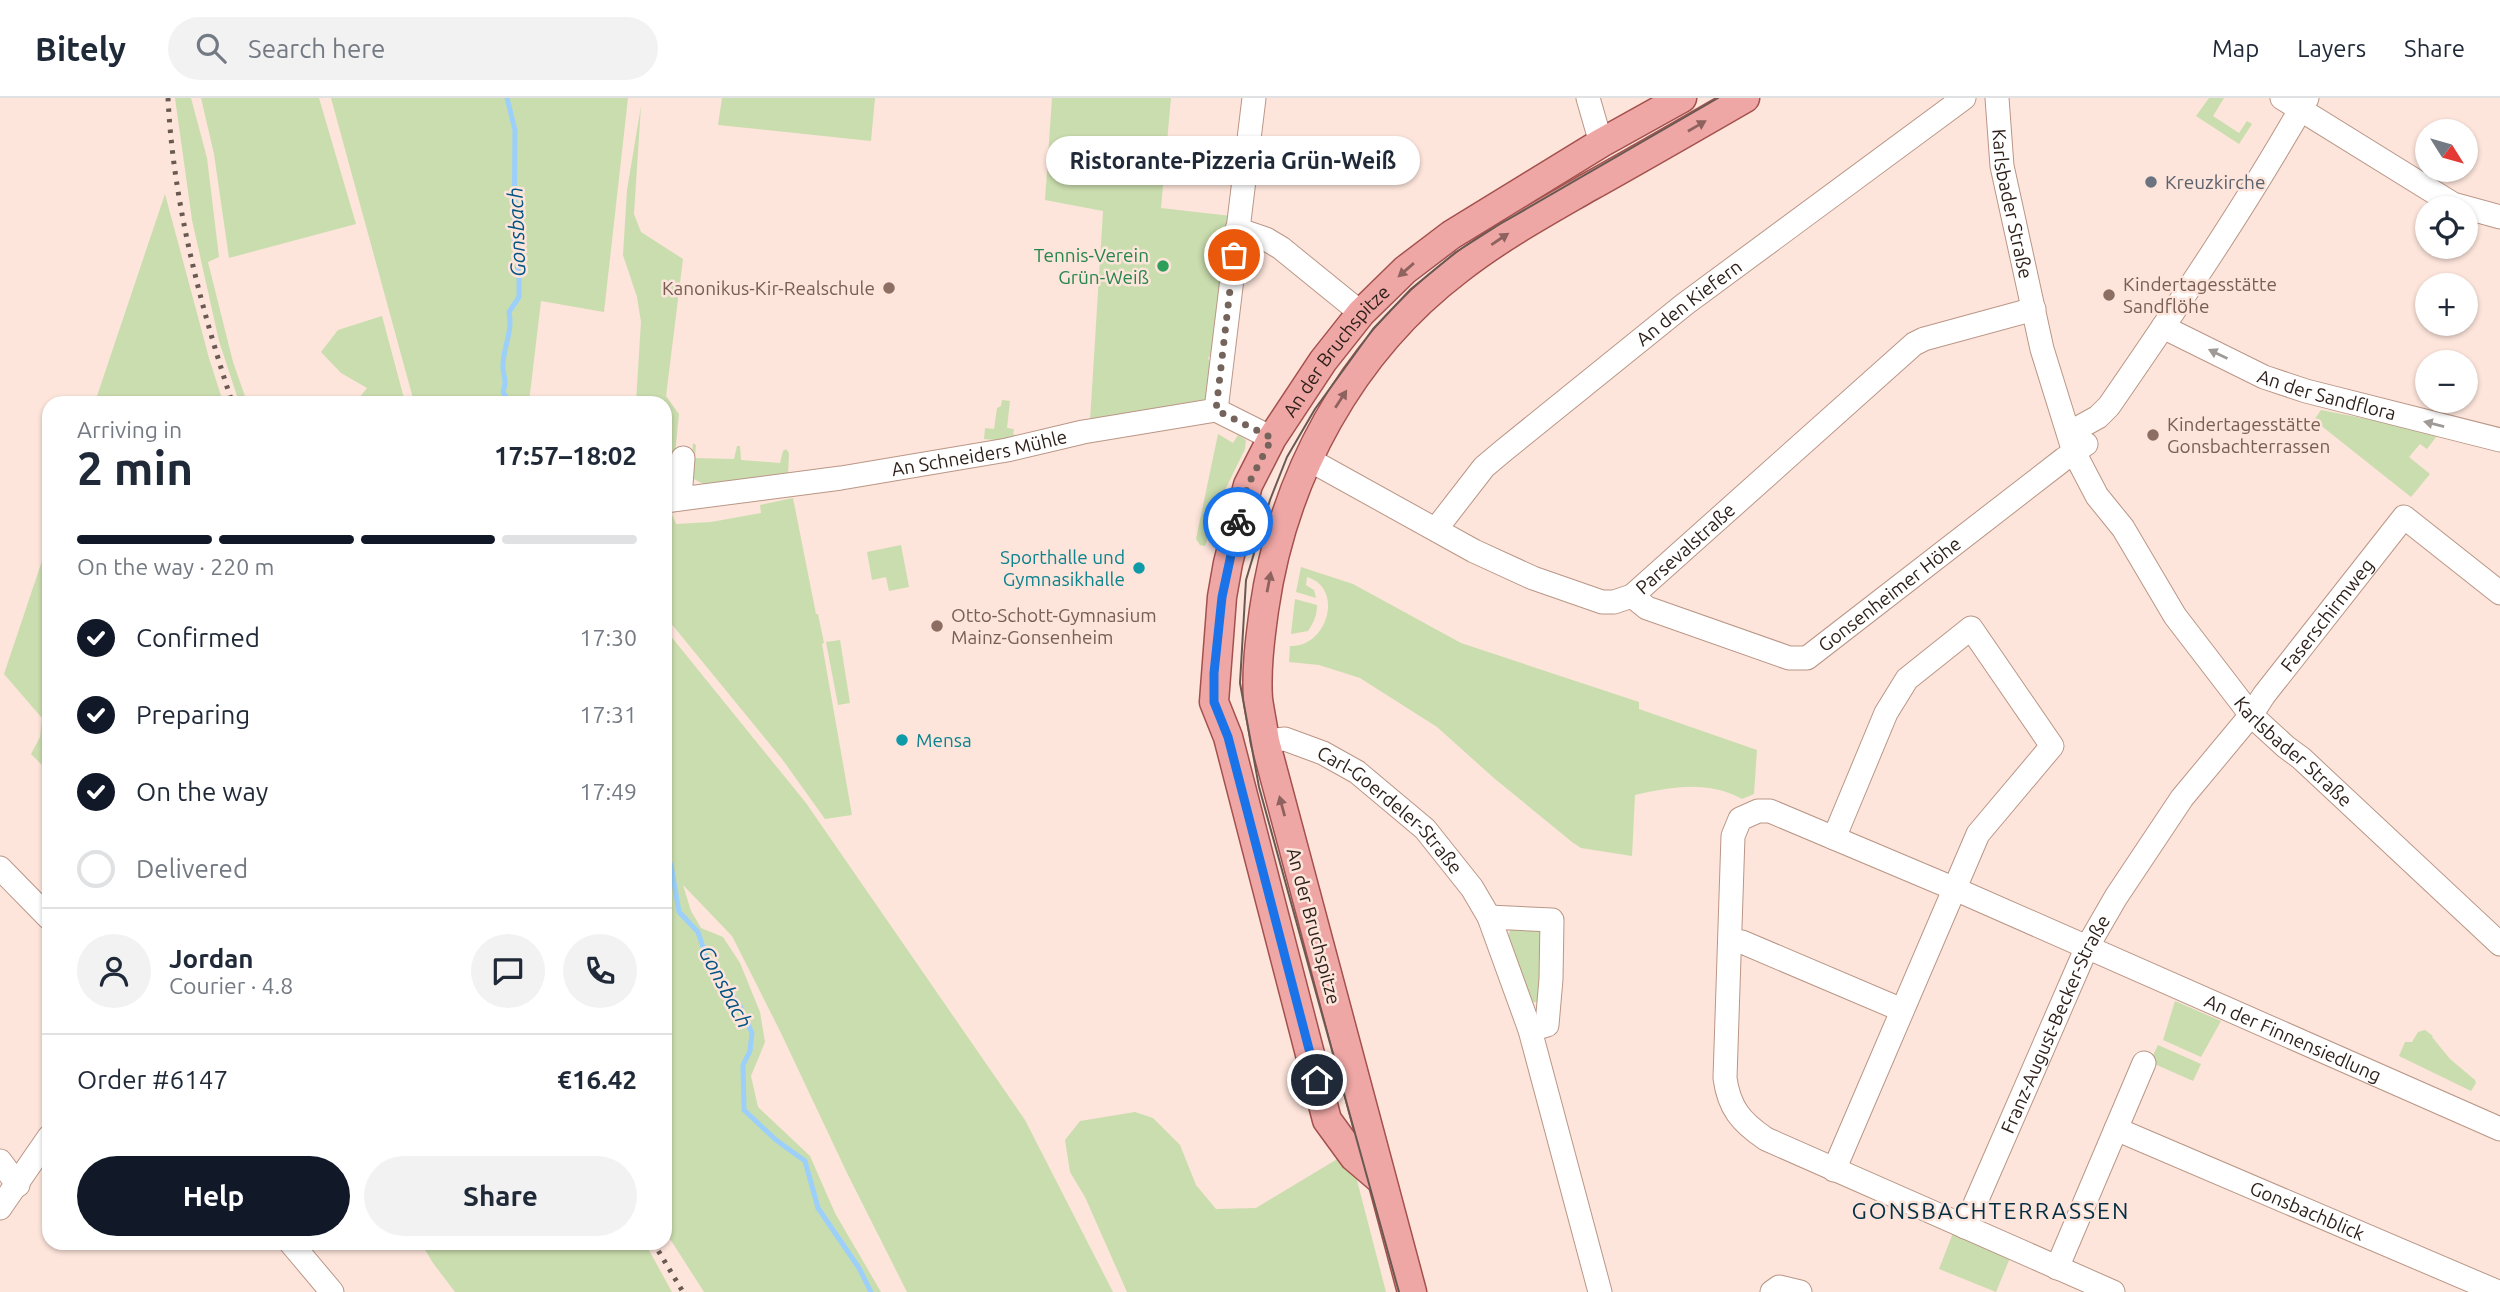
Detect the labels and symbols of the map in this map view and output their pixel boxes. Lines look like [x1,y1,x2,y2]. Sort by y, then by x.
one-way arrow [1688,119,1707,132]
north arrow [2415,119,2478,182]
street label: Karlsbader Straße [1988,128,2037,281]
callout: Ristorante-Pizzeria Grün-Weiß [1047,136,1421,185]
place label: Kreuzkirche [2165,171,2265,193]
marker: Kreuzkirche [2143,174,2159,190]
water label: Gonsbach [502,187,530,277]
pin [1204,225,1264,285]
one-way arrow [1491,232,1509,246]
place label: Tennis-Verein Grün-Weiß [1034,244,1149,288]
street label: An den Kiefern [1632,255,1746,350]
marker: Tennis-Verein Grün-Weiß [1155,258,1171,274]
one-way arrow [1397,262,1414,277]
place label: Kindertagesstätte Sandflöhe [2123,273,2277,317]
place label: Kanonikus-Kir-Realschule [662,277,875,299]
marker: Kanonikus-Kir-Realschule [881,280,897,296]
street label: An der Bruchspitze [1278,280,1394,421]
marker: Kindertagesstätte Sandflöhe [2101,287,2117,303]
one-way arrow [2208,349,2228,360]
street label: An der Sandflora [2255,365,2398,424]
one-way arrow [1334,389,1347,409]
place label: Kindertagesstätte Gonsbachterrassen [2167,413,2330,457]
one-way arrow [2423,418,2445,429]
street label: An Schneiders Mühle [890,425,1069,480]
marker: Kindertagesstätte Gonsbachterrassen [2145,427,2161,443]
courier [1203,487,1273,557]
street label: Parsevalstraße [1631,498,1739,599]
street label: Gonsenheimer Höhe [1814,532,1965,656]
place label: Sporthalle und Gymnasikhalle [1000,546,1125,590]
street label: Faserschirmweg [2276,554,2378,676]
marker: Sporthalle und Gymnasikhalle [1131,560,1147,576]
one-way arrow [1264,571,1275,593]
place label: Otto-Schott-Gymnasium Mainz-Gonsenheim [951,604,1157,648]
marker: Otto-Schott-Gymnasium Mainz-Gonsenheim [929,618,945,634]
street label: Karlsbader Straße [2230,692,2357,811]
place label: Mensa [916,729,972,751]
marker: Mensa [894,732,910,748]
street label: Carl-Goerdeler-Straße [1313,741,1467,878]
one-way arrow [1276,795,1287,817]
street label: An der Bruchspitze [1283,845,1345,1007]
street label: Franz-August-Becker-Straße [1996,911,2114,1137]
water label: Gonsbach [694,941,758,1032]
street label: An der Finnensiedlung [2201,989,2385,1086]
pin [1287,1050,1347,1110]
street label: Gonsbachblick [2247,1176,2368,1245]
district label: GONSBACHTERRASSEN [1852,1198,2130,1223]

